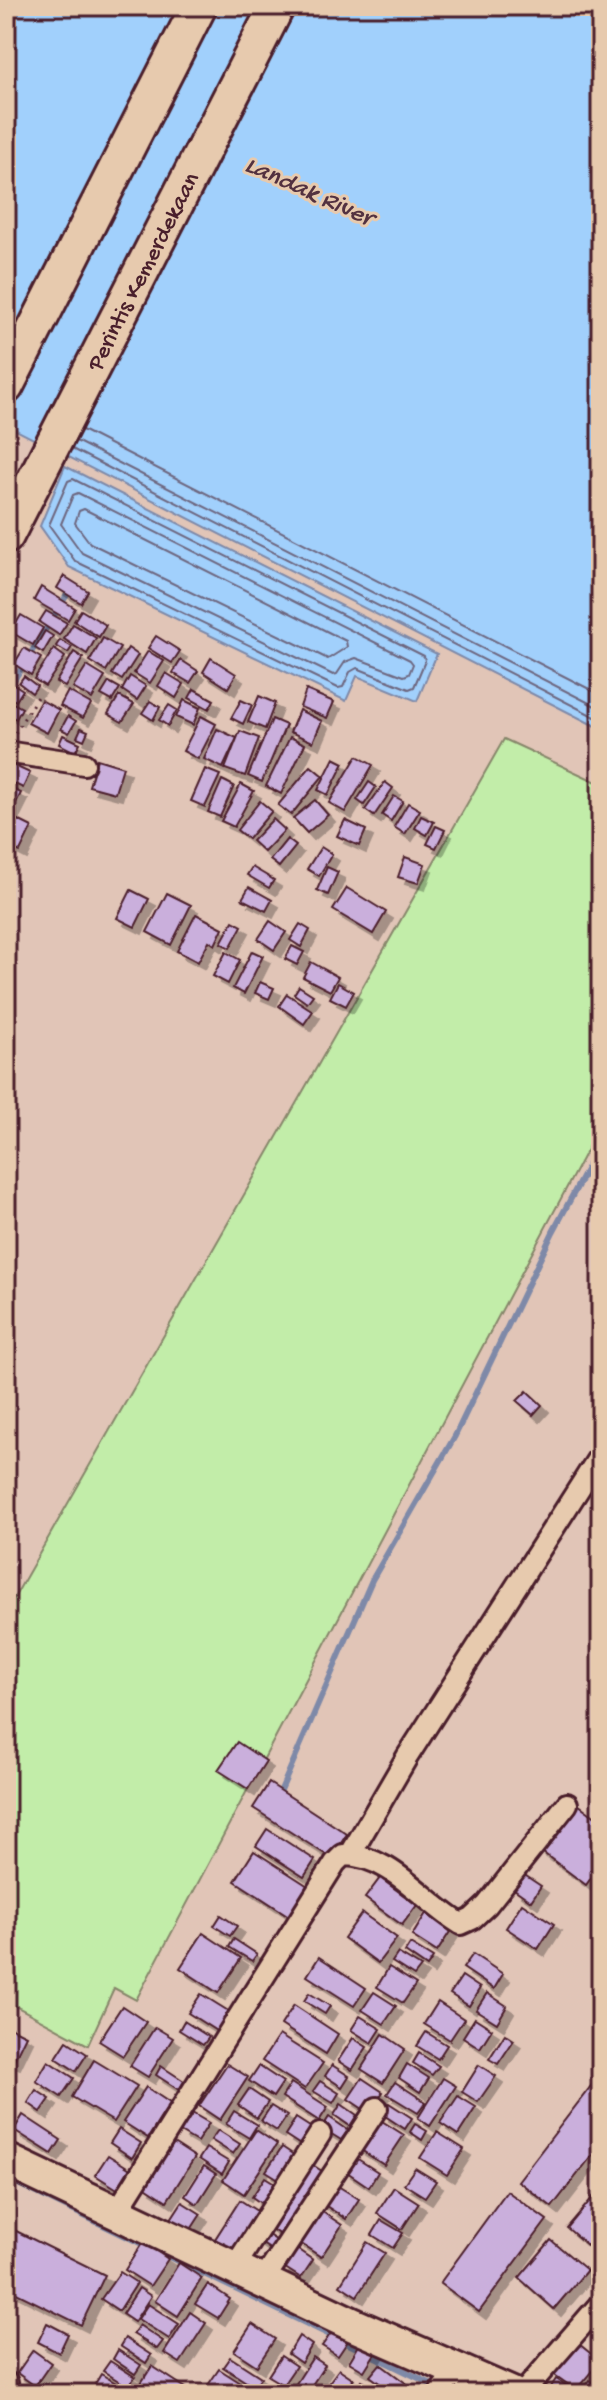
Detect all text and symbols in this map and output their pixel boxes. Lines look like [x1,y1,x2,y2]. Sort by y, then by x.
water label: Landak River [239,151,381,237]
street label: Perintis Kemerdekaan [82,168,208,377]

